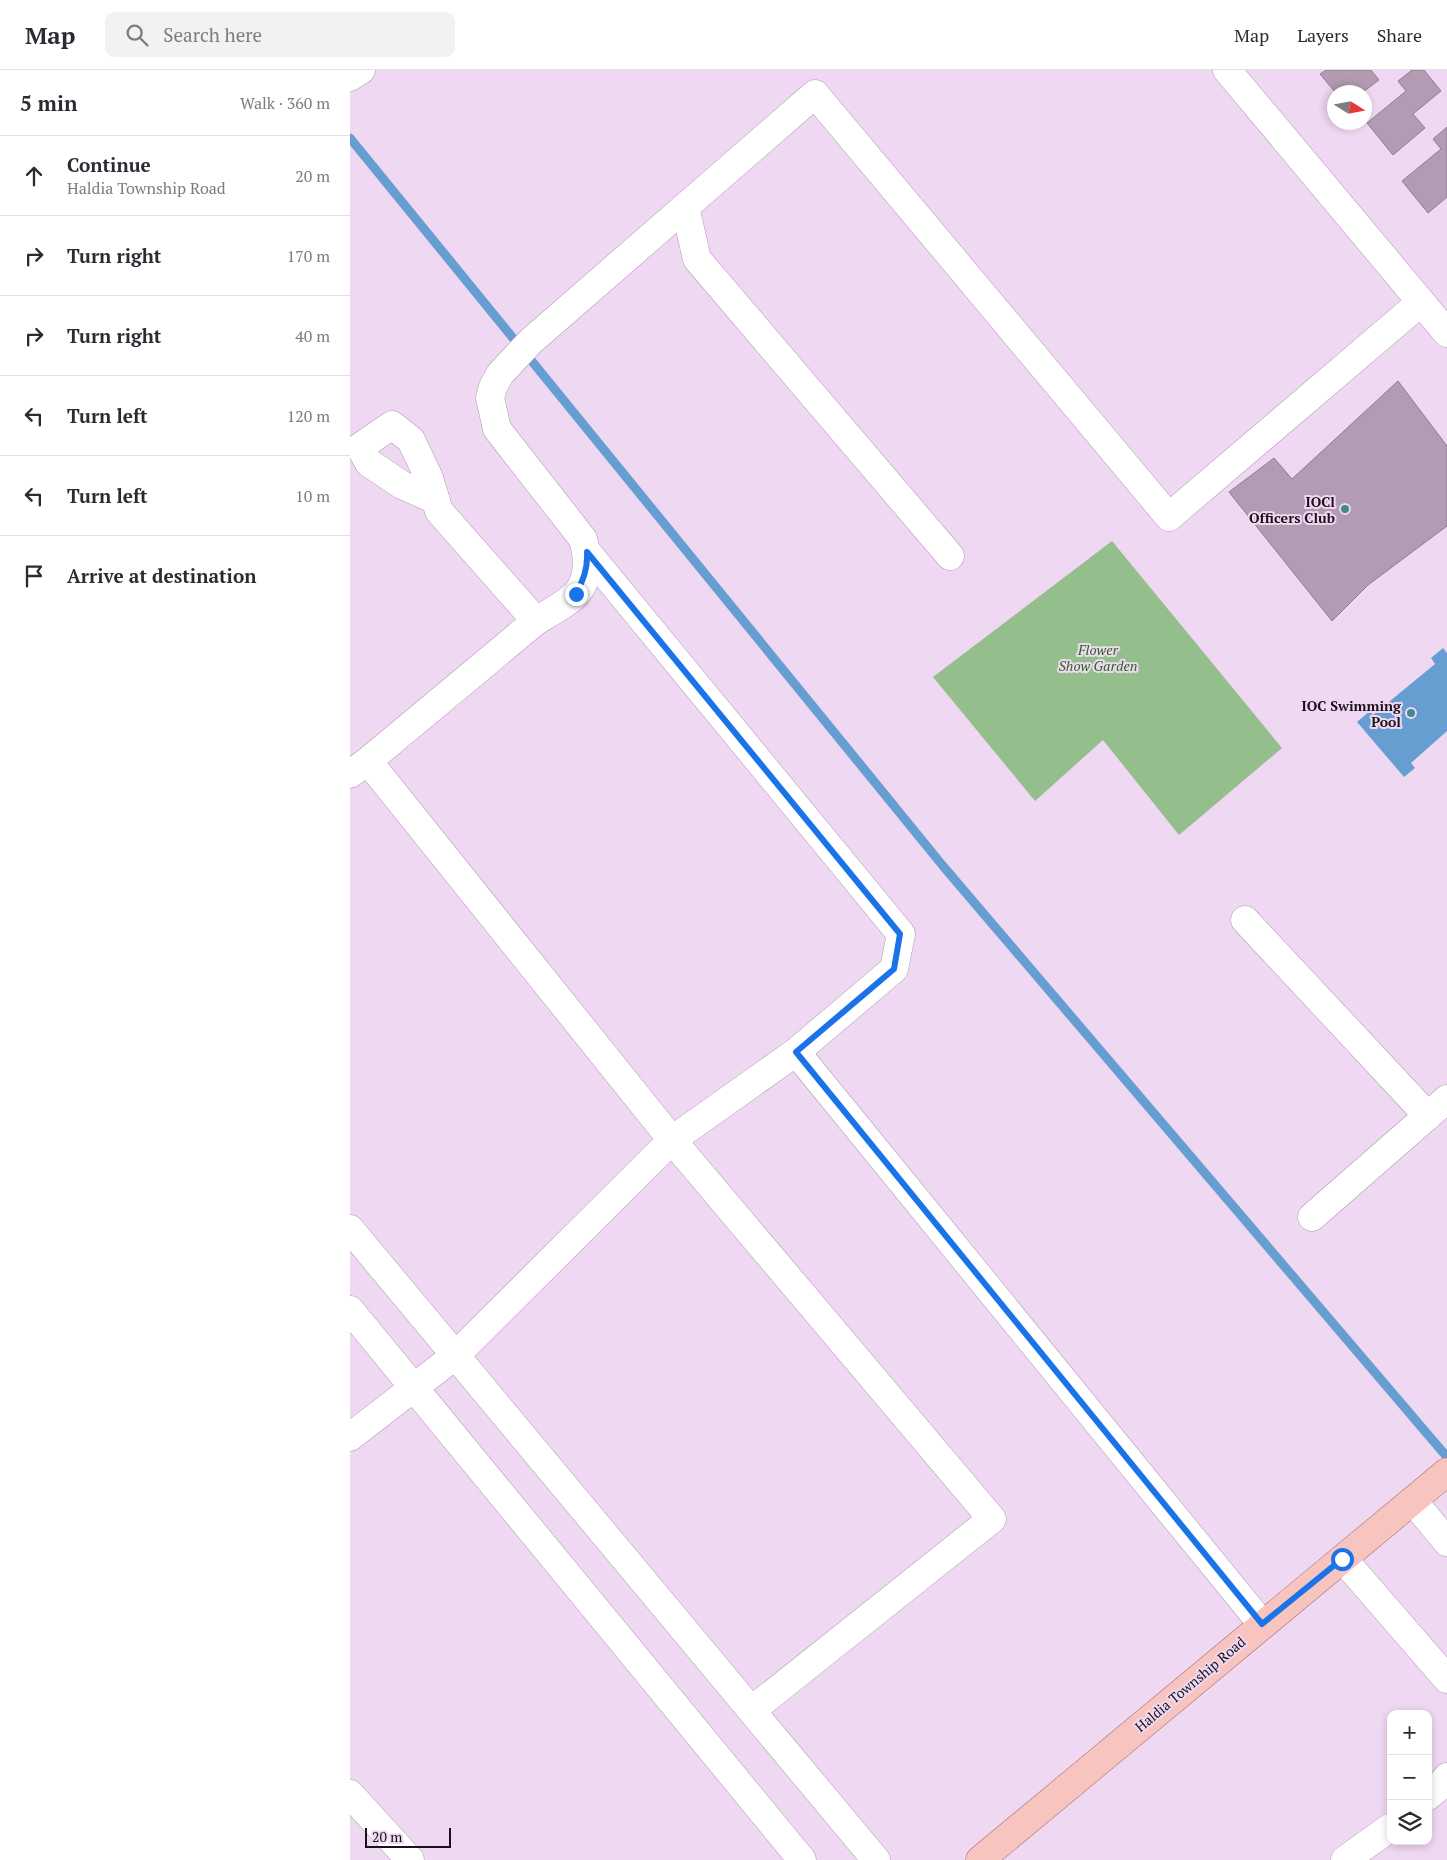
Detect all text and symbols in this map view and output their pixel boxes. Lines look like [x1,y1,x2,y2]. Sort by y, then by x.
search box [105,12,455,57]
text: Map [25,19,75,51]
icon: search [123,21,151,49]
text: Search here [163,22,262,47]
text: Map [1234,23,1269,47]
text: Layers [1297,23,1349,47]
text: Share [1377,23,1422,47]
north arrow [1327,85,1372,130]
text: 5 min [20,89,77,117]
text: Walk · 360 m [240,92,330,114]
text: Continue [67,152,151,177]
icon: ahead [20,162,48,190]
text: 20 m [295,165,330,187]
text: Haldia Township Road [67,177,226,199]
icon: right [20,242,48,270]
text: Turn right [67,243,161,268]
text: 170 m [287,245,330,267]
icon: right [20,322,48,350]
text: Turn right [67,323,161,348]
text: 40 m [295,325,330,347]
icon: left [20,402,48,430]
text: Turn left [67,403,148,428]
text: 120 m [287,405,330,427]
icon: left [20,482,48,510]
text: Turn left [67,483,148,508]
text: 10 m [295,485,330,507]
place label: IOCl Officers Club [1249,492,1335,527]
marker: IOCl Officers Club [1339,503,1351,515]
icon: arrive [20,562,48,590]
text: Arrive at destination [67,563,256,588]
route end [565,583,588,606]
park label: Flower Show Garden [1058,640,1138,675]
place label: IOC Swimming Pool [1301,696,1402,731]
marker: IOC Swimming Pool [1405,707,1417,719]
route start [1331,1548,1354,1571]
street label: Haldia Township Road [1131,1632,1249,1736]
map controls [1387,1710,1432,1845]
button: + [1387,1710,1432,1755]
button: − [1387,1755,1432,1800]
button: layers [1387,1800,1432,1845]
scale bar [365,1825,451,1848]
text: 20 m [372,1827,402,1846]

